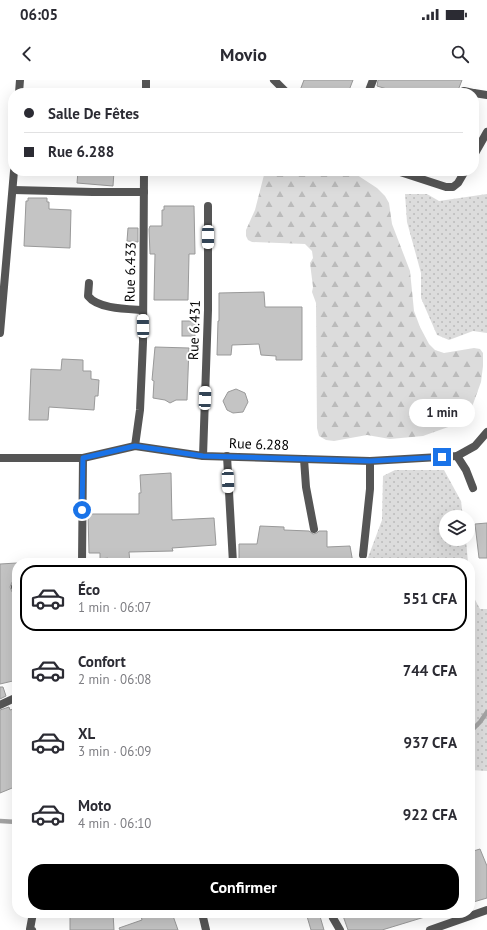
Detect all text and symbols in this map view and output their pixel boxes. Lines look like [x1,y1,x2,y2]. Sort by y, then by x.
text: 06:05 [20,5,58,24]
icon: back [16,43,38,65]
text: Movio [220,43,267,66]
icon: search [449,43,471,65]
text: Salle De Fêtes [48,104,139,123]
text: Rue 6.288 [48,142,114,161]
car [202,225,214,249]
street label: Rue 6.433 [120,242,140,302]
street label: Rue 6.431 [184,300,204,360]
car [137,314,149,338]
car [199,386,211,410]
callout: 1 min [409,399,475,427]
text: 1 min [426,404,458,421]
street label: Rue 6.288 [229,434,289,454]
route end [433,448,451,466]
car [222,469,234,493]
route start [73,501,91,519]
map controls [439,510,475,546]
button: layers [439,510,475,546]
icon: car [30,580,66,616]
text: Éco [78,580,100,599]
text: 551 CFA [403,589,457,608]
text: 1 min · 06:07 [78,599,151,616]
icon: car [30,652,66,688]
text: Confort [78,652,126,671]
text: 744 CFA [403,661,457,680]
text: 2 min · 06:08 [78,671,151,688]
icon: car [30,724,66,760]
text: XL [78,724,95,743]
text: 937 CFA [404,733,457,752]
text: 3 min · 06:09 [78,743,151,760]
icon: car [30,796,66,832]
text: Moto [78,796,111,815]
text: 922 CFA [403,805,457,824]
text: 4 min · 06:10 [78,815,151,832]
button: Confirmer [28,864,459,910]

